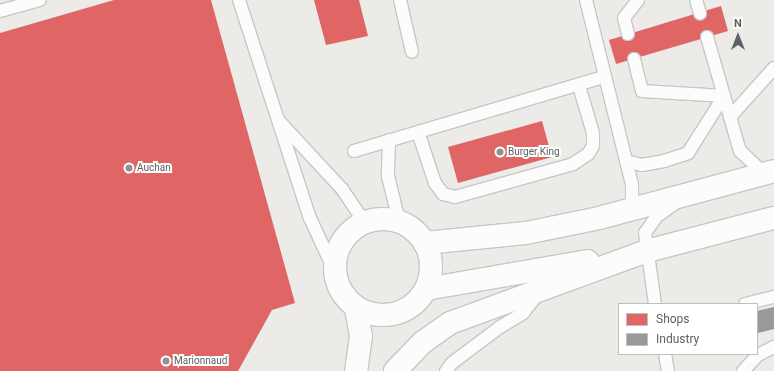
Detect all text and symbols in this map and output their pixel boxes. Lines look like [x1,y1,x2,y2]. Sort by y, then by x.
north arrow [718,16,758,56]
text: N [734,17,742,30]
place label: Burger King [508,146,560,158]
marker: Burger King [495,147,505,157]
place label: Auchan [137,162,171,174]
marker: Auchan [124,163,134,173]
legend [618,303,758,355]
text: Shops [656,312,690,326]
text: Industry [656,332,699,346]
place label: Marionnaud [174,355,227,367]
marker: Marionnaud [161,356,171,366]

